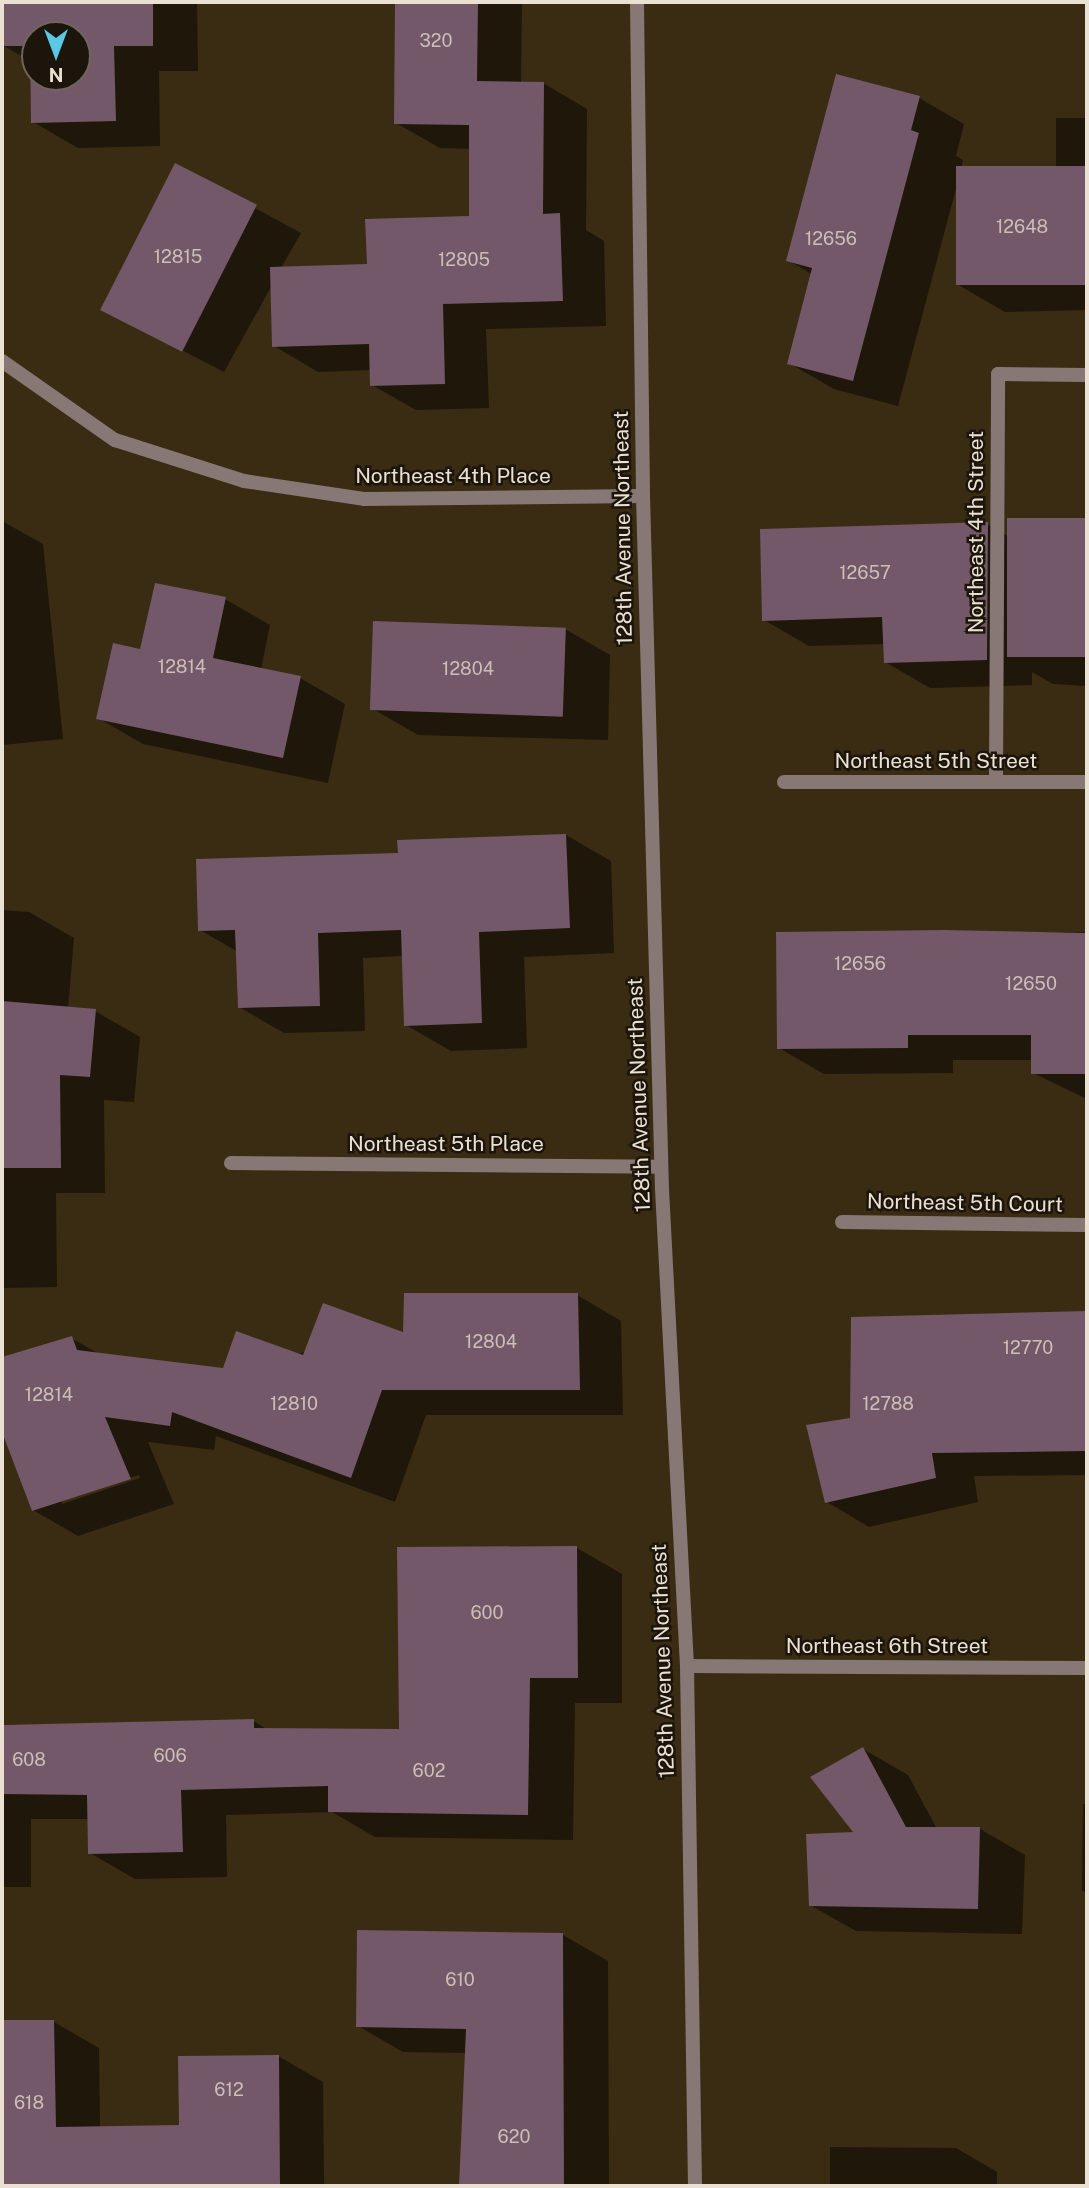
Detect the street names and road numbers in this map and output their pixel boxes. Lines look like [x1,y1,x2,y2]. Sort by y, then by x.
street label: 128th Avenue Northeast [608,410,638,646]
street label: Northeast 4th Street [963,431,989,633]
street label: Northeast 4th Place [355,463,551,489]
street label: Northeast 5th Street [835,748,1037,774]
street label: 128th Avenue Northeast [622,977,656,1213]
street label: Northeast 5th Place [348,1131,544,1157]
street label: Northeast 5th Court [867,1189,1063,1217]
street label: 128th Avenue Northeast [646,1543,680,1779]
street label: Northeast 6th Street [786,1633,988,1659]

